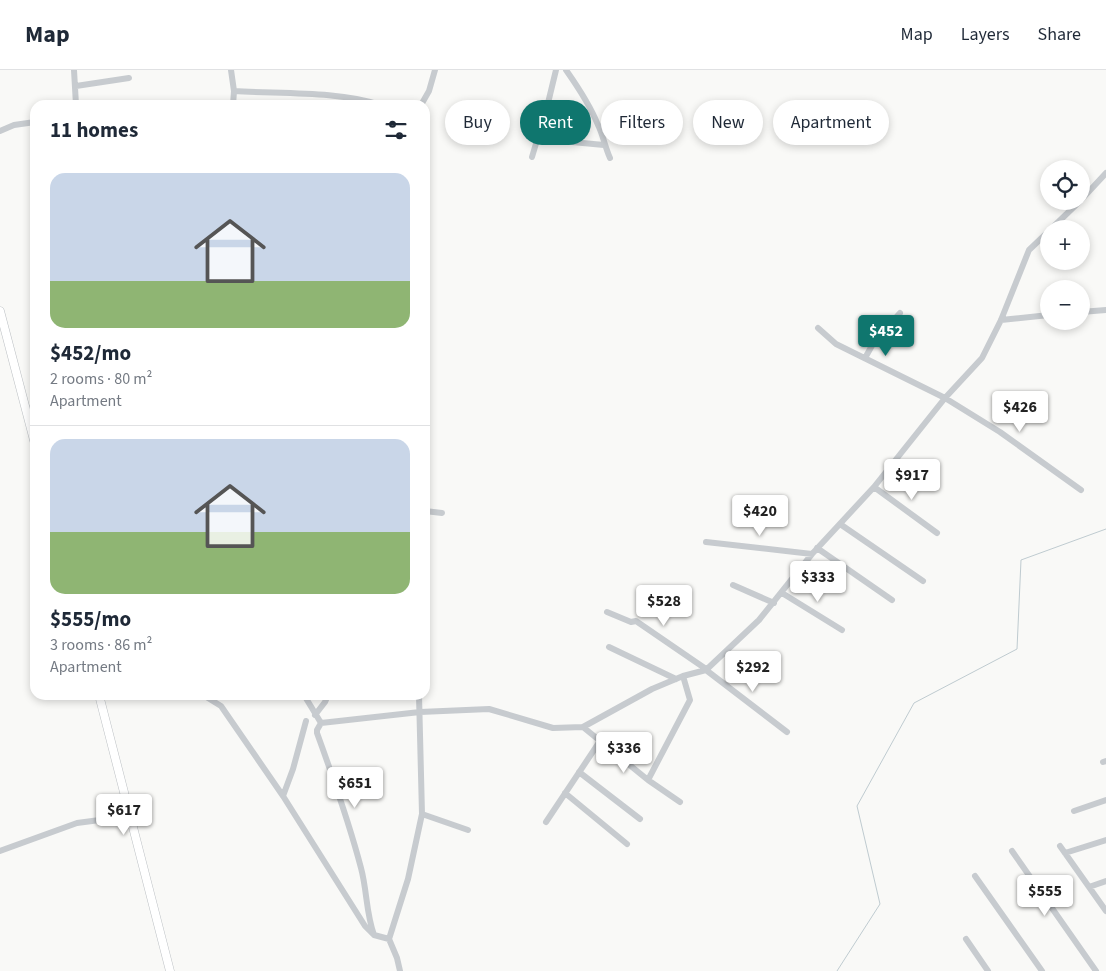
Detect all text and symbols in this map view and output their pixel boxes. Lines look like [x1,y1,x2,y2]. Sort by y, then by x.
text: Map [25,17,70,52]
text: Map [901,22,933,47]
text: Layers [961,22,1010,47]
text: Share [1038,22,1081,47]
chip: Buy [445,100,510,145]
chip: Rent [520,100,591,145]
chip: Filters [601,100,683,145]
chip: New [693,100,763,145]
chip: Apartment [773,100,889,145]
text: 11 homes [50,115,138,145]
icon: filters [382,116,410,144]
map controls [1040,160,1090,330]
button: locate [1040,160,1090,210]
icon: home [185,206,275,296]
button: + [1040,220,1090,270]
button: − [1040,280,1090,330]
pin: $452 [856,314,916,357]
text: $452 [869,320,903,342]
text: $452/mo [50,338,131,368]
text: 2 rooms · 80 m² [50,368,152,390]
text: Apartment [50,390,122,412]
pin: $426 [990,390,1050,433]
text: $426 [1003,396,1037,418]
pin: $917 [882,458,942,501]
text: $917 [895,464,929,486]
icon: home [185,471,275,561]
pin: $420 [730,494,790,537]
text: $420 [743,500,777,522]
pin: $333 [788,560,848,603]
text: $333 [801,566,835,588]
pin: $528 [634,584,694,627]
text: $528 [647,590,681,612]
text: $555/mo [50,604,131,634]
text: 3 rooms · 86 m² [50,634,152,656]
pin: $292 [723,650,783,693]
text: Apartment [50,656,122,678]
text: $292 [736,656,770,678]
pin: $336 [594,732,654,774]
text: $336 [607,737,641,759]
pin: $651 [325,766,385,809]
text: $651 [338,772,372,794]
pin: $617 [94,794,154,836]
text: $617 [107,799,141,821]
pin: $555 [1015,874,1075,917]
text: $555 [1028,880,1062,902]

